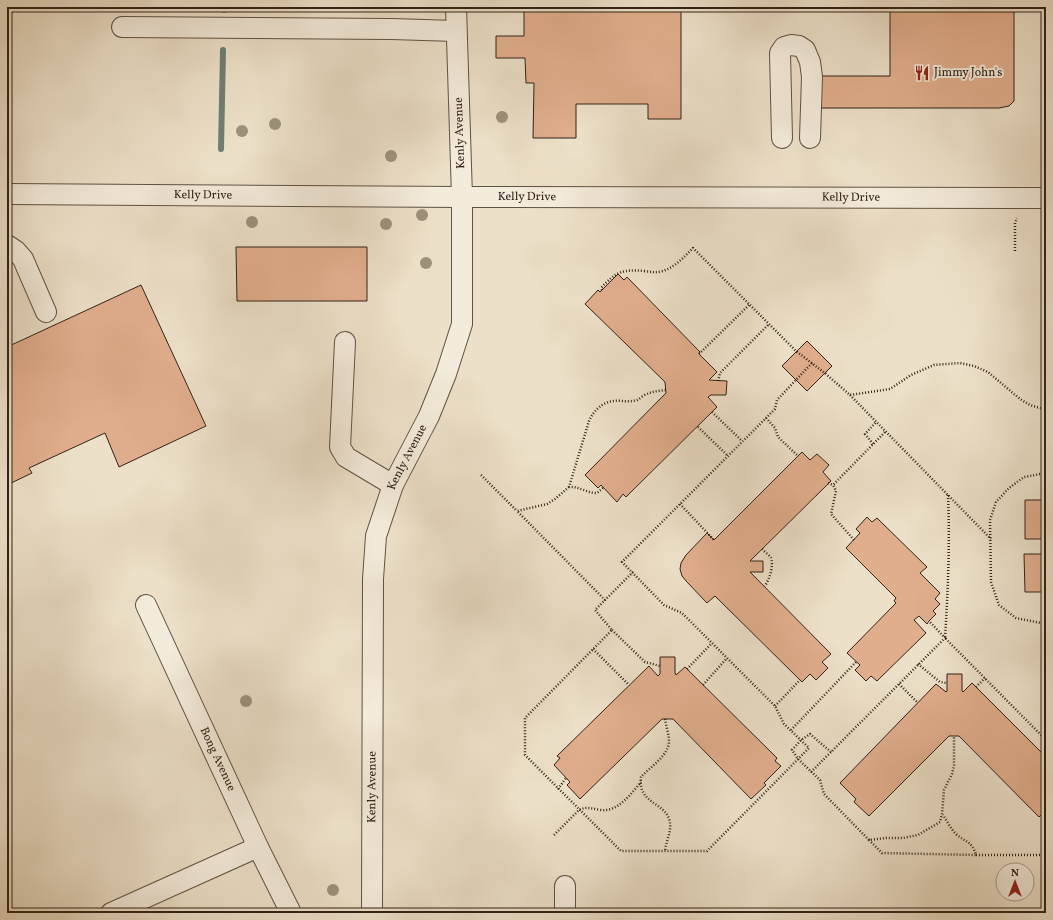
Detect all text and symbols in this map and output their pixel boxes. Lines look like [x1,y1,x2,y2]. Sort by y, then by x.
restaurant icon: Jimmy John's [913,64,931,82]
place label: Jimmy John's [934,65,1002,81]
street label: Kenly Avenue [451,96,469,169]
street label: Kelly Drive [174,187,233,203]
street label: Kelly Drive [498,189,557,205]
street label: Kelly Drive [822,190,881,206]
street label: Kenly Avenue [384,422,431,492]
street label: Bong Avenue [196,725,239,794]
street label: Kenly Avenue [364,751,380,823]
north arrow [995,862,1035,902]
text: N [1011,866,1019,881]

